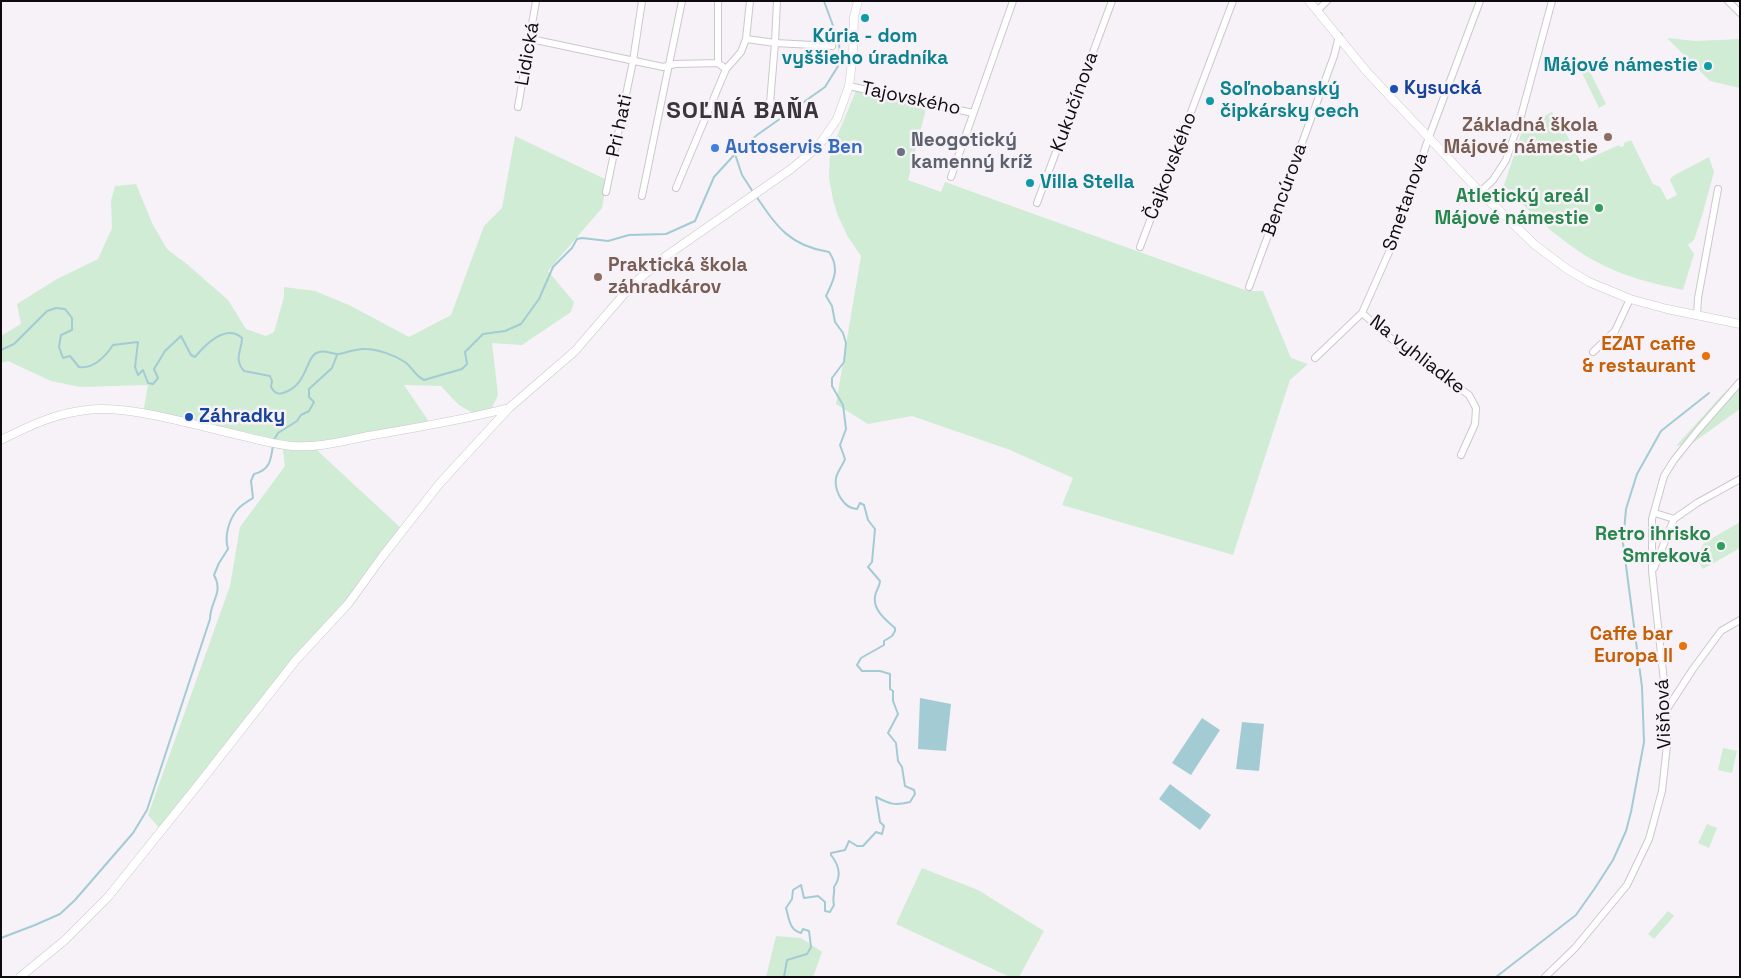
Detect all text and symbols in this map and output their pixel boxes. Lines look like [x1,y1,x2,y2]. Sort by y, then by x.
marker: Kúria - dom vyššieho úradníka [859,12,871,24]
street label: Lidická [511,20,545,88]
place label: Kúria - dom vyššieho úradníka [782,26,948,70]
street label: Kukučínova [1046,49,1104,155]
place label: Májové námestie [1544,55,1698,77]
marker: Májové námestie [1702,60,1714,72]
street label: Tajovského [859,77,963,121]
place label: Kysucká [1404,78,1482,100]
place label: Soľnobanský čipkársky cech [1220,79,1359,123]
marker: Kysucká [1388,83,1400,95]
street label: Pri hati [602,93,638,159]
marker: Soľnobanský čipkársky cech [1204,95,1216,107]
district label: SOĽNÁ BAŇA [665,97,821,125]
street label: Čajkovského [1140,109,1202,223]
place label: Základná škola Májové námestie [1444,115,1598,159]
place label: Neogotický kamenný kríž [911,130,1033,174]
marker: Základná škola Májové námestie [1602,131,1614,143]
place label: Autoservis Ben [725,137,863,159]
street label: Bencúrova [1258,140,1312,240]
marker: Autoservis Ben [709,142,721,154]
marker: Neogotický kamenný kríž [895,146,907,158]
street label: Smetanova [1379,150,1433,254]
place label: Villa Stella [1040,172,1135,194]
marker: Villa Stella [1024,177,1036,189]
place label: Atletický areál Májové námestie [1435,186,1589,230]
marker: Atletický areál Májové námestie [1593,202,1605,214]
place label: Praktická škola záhradkárov [608,255,747,299]
marker: Praktická škola záhradkárov [592,271,604,283]
street label: Na vyhliadke [1365,311,1469,399]
place label: EZAT caffe & restaurant [1583,334,1696,378]
marker: EZAT caffe & restaurant [1700,350,1712,362]
place label: Záhradky [199,406,285,428]
marker: Záhradky [183,411,195,423]
place label: Retro ihrisko Smreková [1595,524,1711,568]
marker: Retro ihrisko Smreková [1715,540,1727,552]
place label: Caffe bar Europa ll [1590,624,1673,668]
marker: Caffe bar Europa ll [1677,640,1689,652]
street label: Višňová [1651,678,1677,750]

